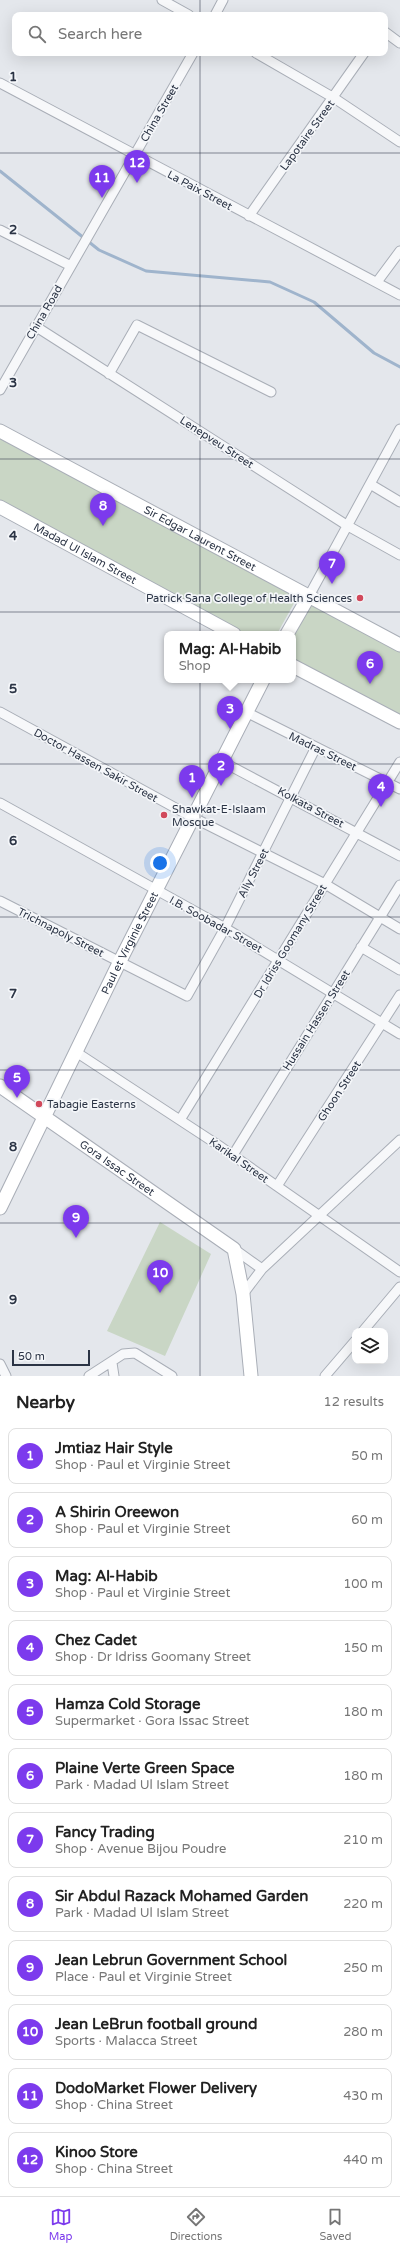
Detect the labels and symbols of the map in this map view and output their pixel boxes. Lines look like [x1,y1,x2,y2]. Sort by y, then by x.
text: 1 [9,69,17,85]
street label: China Street [138,82,181,144]
street label: Lapotaire Street [278,98,337,173]
pin: 12 [124,150,150,183]
pin: 11 [89,165,115,198]
street label: La Paix Street [165,168,234,213]
text: 2 [9,222,17,238]
street label: China Road [24,283,65,342]
text: 3 [9,375,17,391]
street label: Lenepveu Street [177,414,256,471]
pin: 8 [90,493,116,526]
street label: Sir Edgar Laurent Street [142,503,258,574]
street label: Madad Ul Islam Street [31,520,139,587]
text: 4 [9,528,18,544]
pin: 7 [319,551,345,584]
place label: Patrick Sana College of Health Sciences [146,592,352,605]
marker: Patrick Sana College of Health Sciences [355,593,365,603]
pin: 6 [357,651,383,684]
text: 5 [9,681,17,697]
pin: 3 [217,696,243,729]
street label: Doctor Hassen Sakir Street [32,726,160,805]
street label: Madras Street [287,729,359,773]
pin: 2 [208,753,234,786]
pin: 1 [179,765,205,798]
pin: 4 [368,774,394,807]
street label: Kolkata Street [275,784,346,830]
place label: Shawkat-E-Islaam Mosque [172,803,266,829]
marker: Shawkat-E-Islaam Mosque [159,810,169,820]
text: 6 [9,833,17,849]
street label: Ally Street [235,846,271,900]
your location [150,853,170,873]
street label: Dr Idriss Goomany Street [251,882,330,1000]
street label: Paul et Virginie Street [99,890,161,997]
street label: I.B. Soobadar Street [167,893,264,955]
street label: Trichnapoly Street [15,905,106,960]
street label: Hussain Hassen Street [280,968,353,1073]
text: 7 [9,986,17,1002]
street label: Ghoon Street [315,1059,364,1124]
pin: 5 [4,1065,30,1098]
place label: Tabagie Easterns [47,1098,136,1111]
marker: Tabagie Easterns [34,1099,44,1109]
street label: Karikal Street [206,1135,271,1186]
street label: Gora Issac Street [77,1138,157,1199]
text: 8 [9,1139,17,1155]
pin: 9 [63,1205,89,1238]
pin: 10 [147,1260,173,1293]
text: 9 [9,1292,17,1308]
scale bar [12,1348,90,1367]

